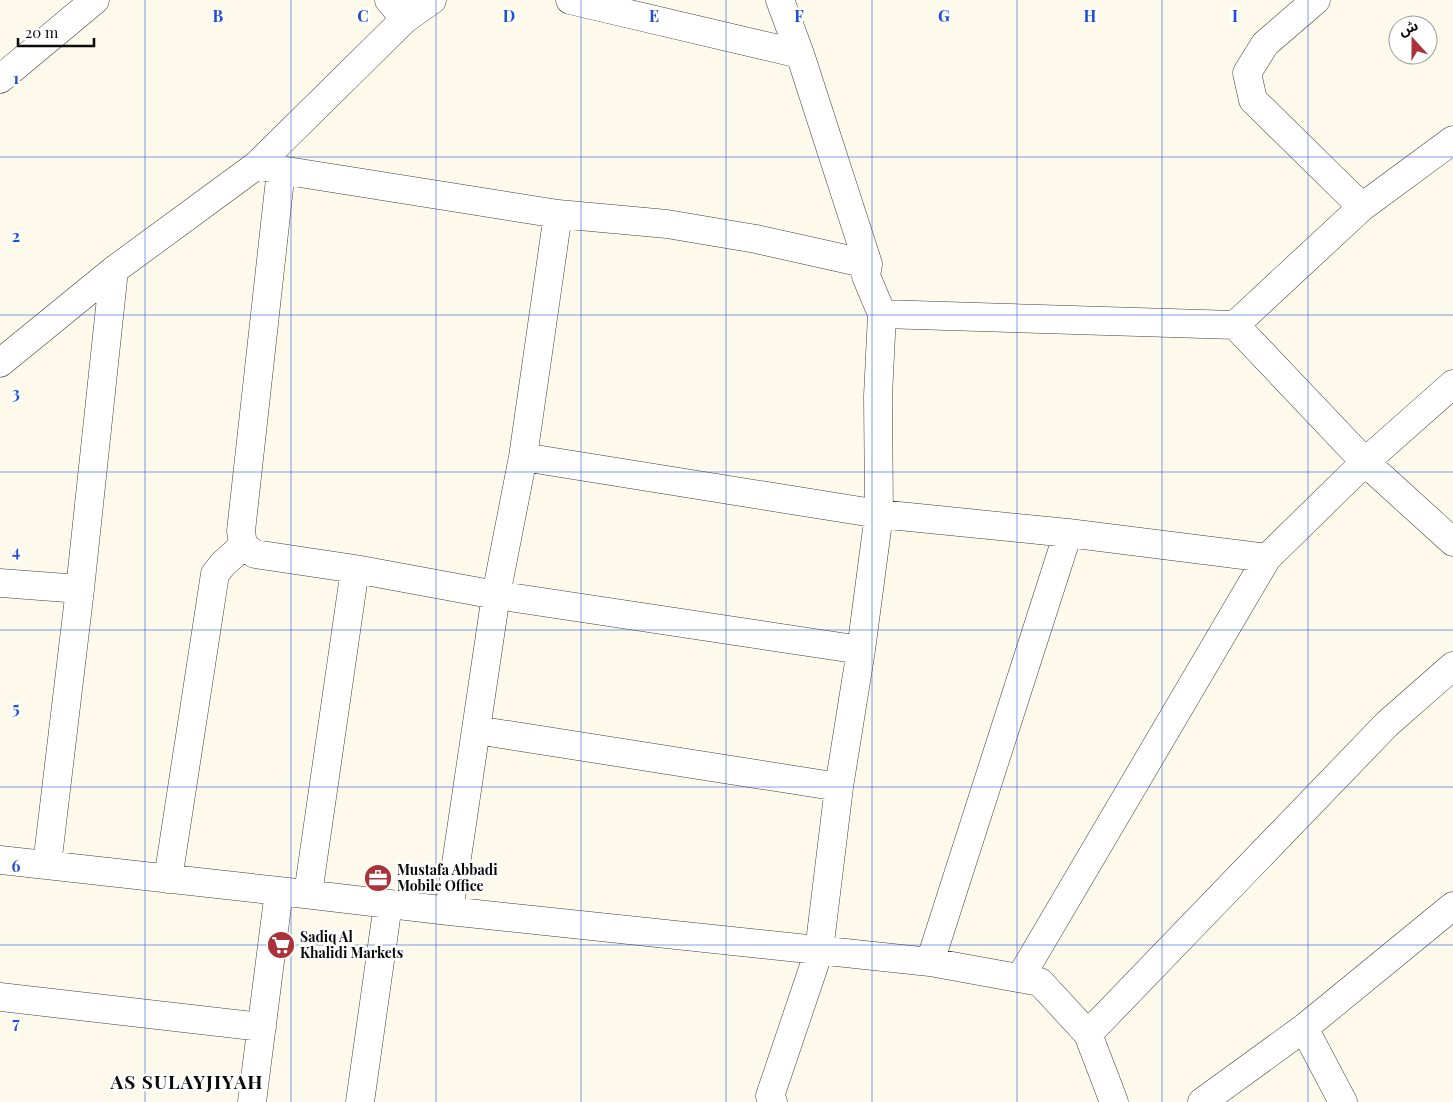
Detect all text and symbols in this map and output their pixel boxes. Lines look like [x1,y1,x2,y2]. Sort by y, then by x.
text: B [213,5,224,26]
text: C [357,5,369,26]
text: D [503,5,515,26]
text: E [649,5,659,26]
text: F [794,5,804,26]
text: G [938,5,950,26]
text: H [1084,5,1097,26]
text: I [1232,5,1238,26]
scale bar [18,15,94,47]
north arrow [1388,15,1438,65]
text: ش [1396,15,1421,40]
text: 20 m [25,22,59,42]
text: 1 [13,67,19,88]
text: 2 [12,225,20,246]
text: 3 [12,382,20,403]
text: 4 [12,540,20,561]
text: 5 [12,697,20,718]
text: 6 [12,855,21,876]
place label: Mustafa Abbadi Mobile Office [397,860,498,895]
office icon: Mustafa Abbadi Mobile Office [363,863,393,893]
place label: Sadiq Al Khalidi Markets [300,927,403,962]
supermarket icon: Sadiq Al Khalidi Markets [266,930,296,960]
text: 7 [12,1012,20,1033]
district label: AS SULAYJIYAH [110,1068,263,1094]

